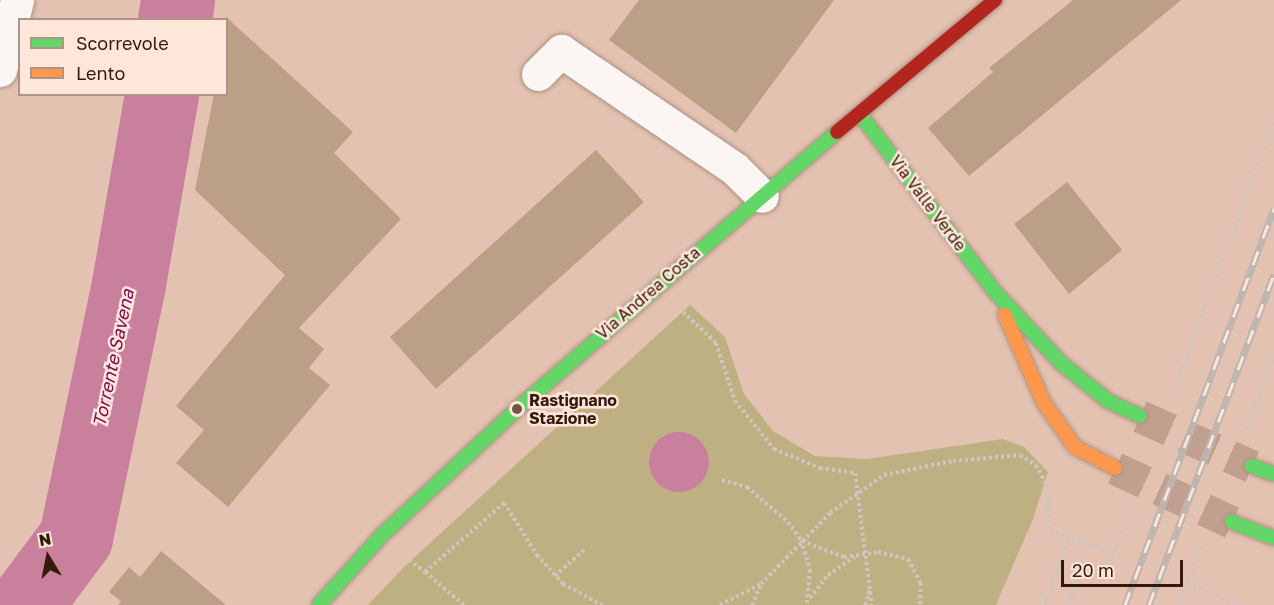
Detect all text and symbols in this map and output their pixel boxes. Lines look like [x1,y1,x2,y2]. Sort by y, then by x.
legend [18,18,228,96]
text: Scorrevole [76,32,169,54]
text: Lento [76,62,125,84]
street label: Via Valle Verde [886,152,970,254]
street label: Via Andrea Costa [592,243,704,343]
water label: Torrente Savena [88,287,138,429]
place label: Rastignano Stazione [529,390,617,428]
marker: Rastignano Stazione [510,402,524,416]
north arrow [18,527,78,587]
text: N [37,528,53,550]
scale bar [1064,548,1186,586]
text: 20 m [1072,559,1114,581]

